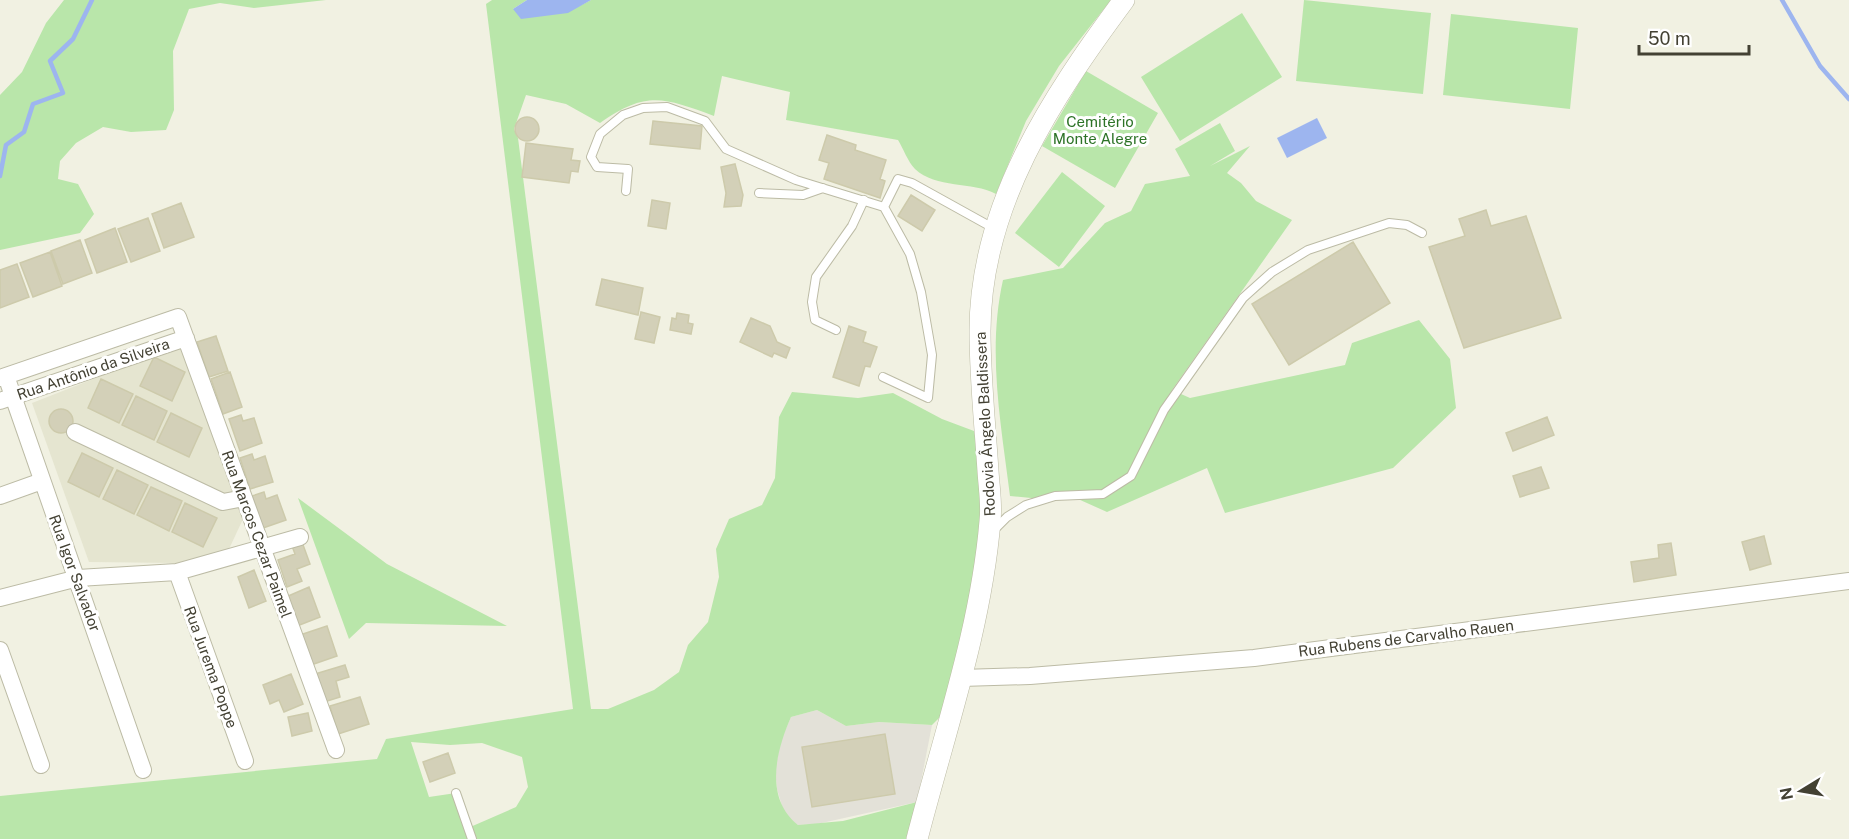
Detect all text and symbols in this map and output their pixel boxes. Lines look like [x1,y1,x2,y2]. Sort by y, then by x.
scale bar [1639,18,1748,56]
text: 50 m [1648,28,1691,49]
park label: Cemitério Monte Alegre [1053,113,1147,147]
street label: Rodovia Ângelo Baldissera [972,331,998,517]
street label: Rua Antônio da Silveira [14,335,172,403]
street label: Rua Marcos Cezar Paimel [219,448,295,620]
street label: Rua Igor Salvador [46,512,104,634]
street label: Rua Jurema Poppe [181,604,241,730]
street label: Rua Rubens de Carvalho Rauen [1297,616,1515,660]
north arrow [1771,761,1831,821]
text: N [1776,786,1797,802]

